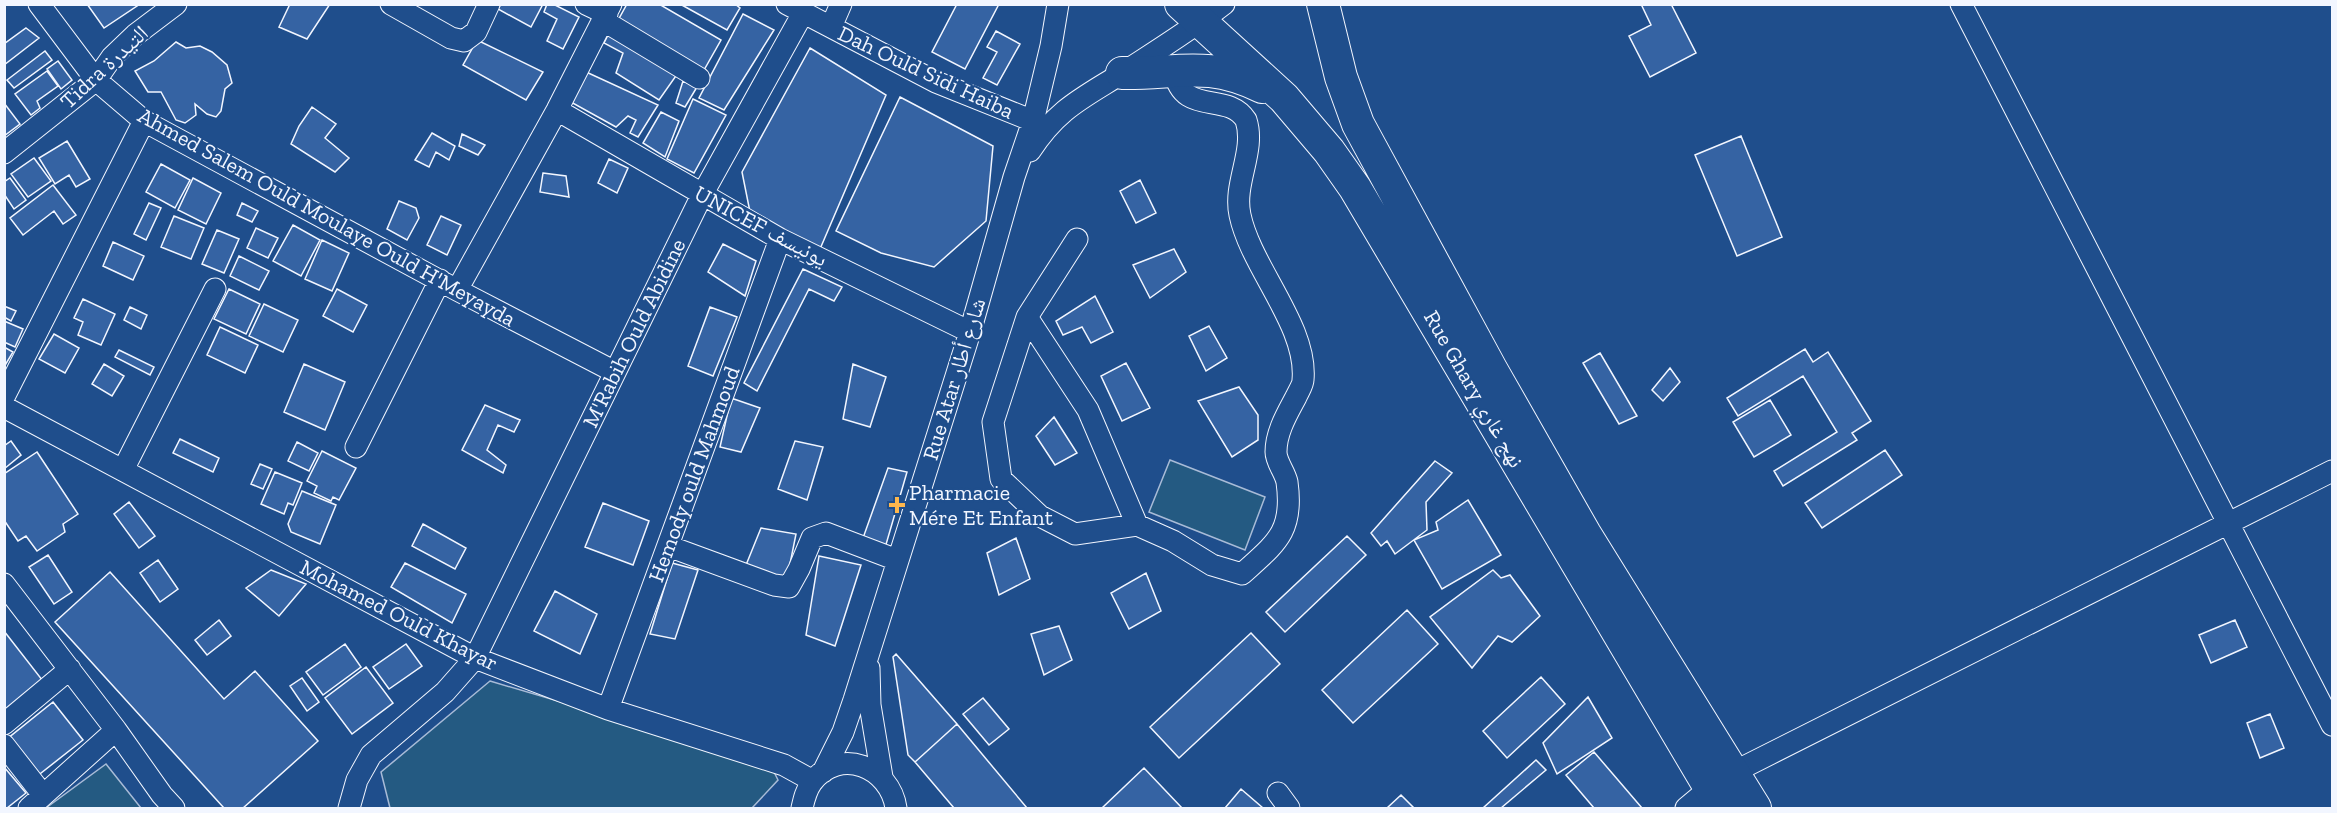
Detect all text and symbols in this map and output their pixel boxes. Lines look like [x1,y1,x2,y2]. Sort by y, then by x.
street label: Tidra التيدرة [54,19,154,115]
street label: Dah Ould Sidi Haiba [834,19,1019,125]
street label: Ahmed Salem Ould Moulaye Ould H'Meyayda [133,102,521,333]
street label: UNICEF يونيسف [690,180,832,273]
street label: M'Rabih Ould Abidine [577,234,691,432]
street label: Rue Atar شارع أطار [917,295,991,463]
street label: Rue Ghary نهج غاري [1415,306,1530,474]
street label: Hemody ould Mahmoud [642,362,746,586]
place label: Pharmacie Mére Et Enfant [909,479,1054,531]
marker: Pharmacie Mére Et Enfant [890,498,904,512]
street label: Mohamed Ould Khayar [296,553,502,677]

